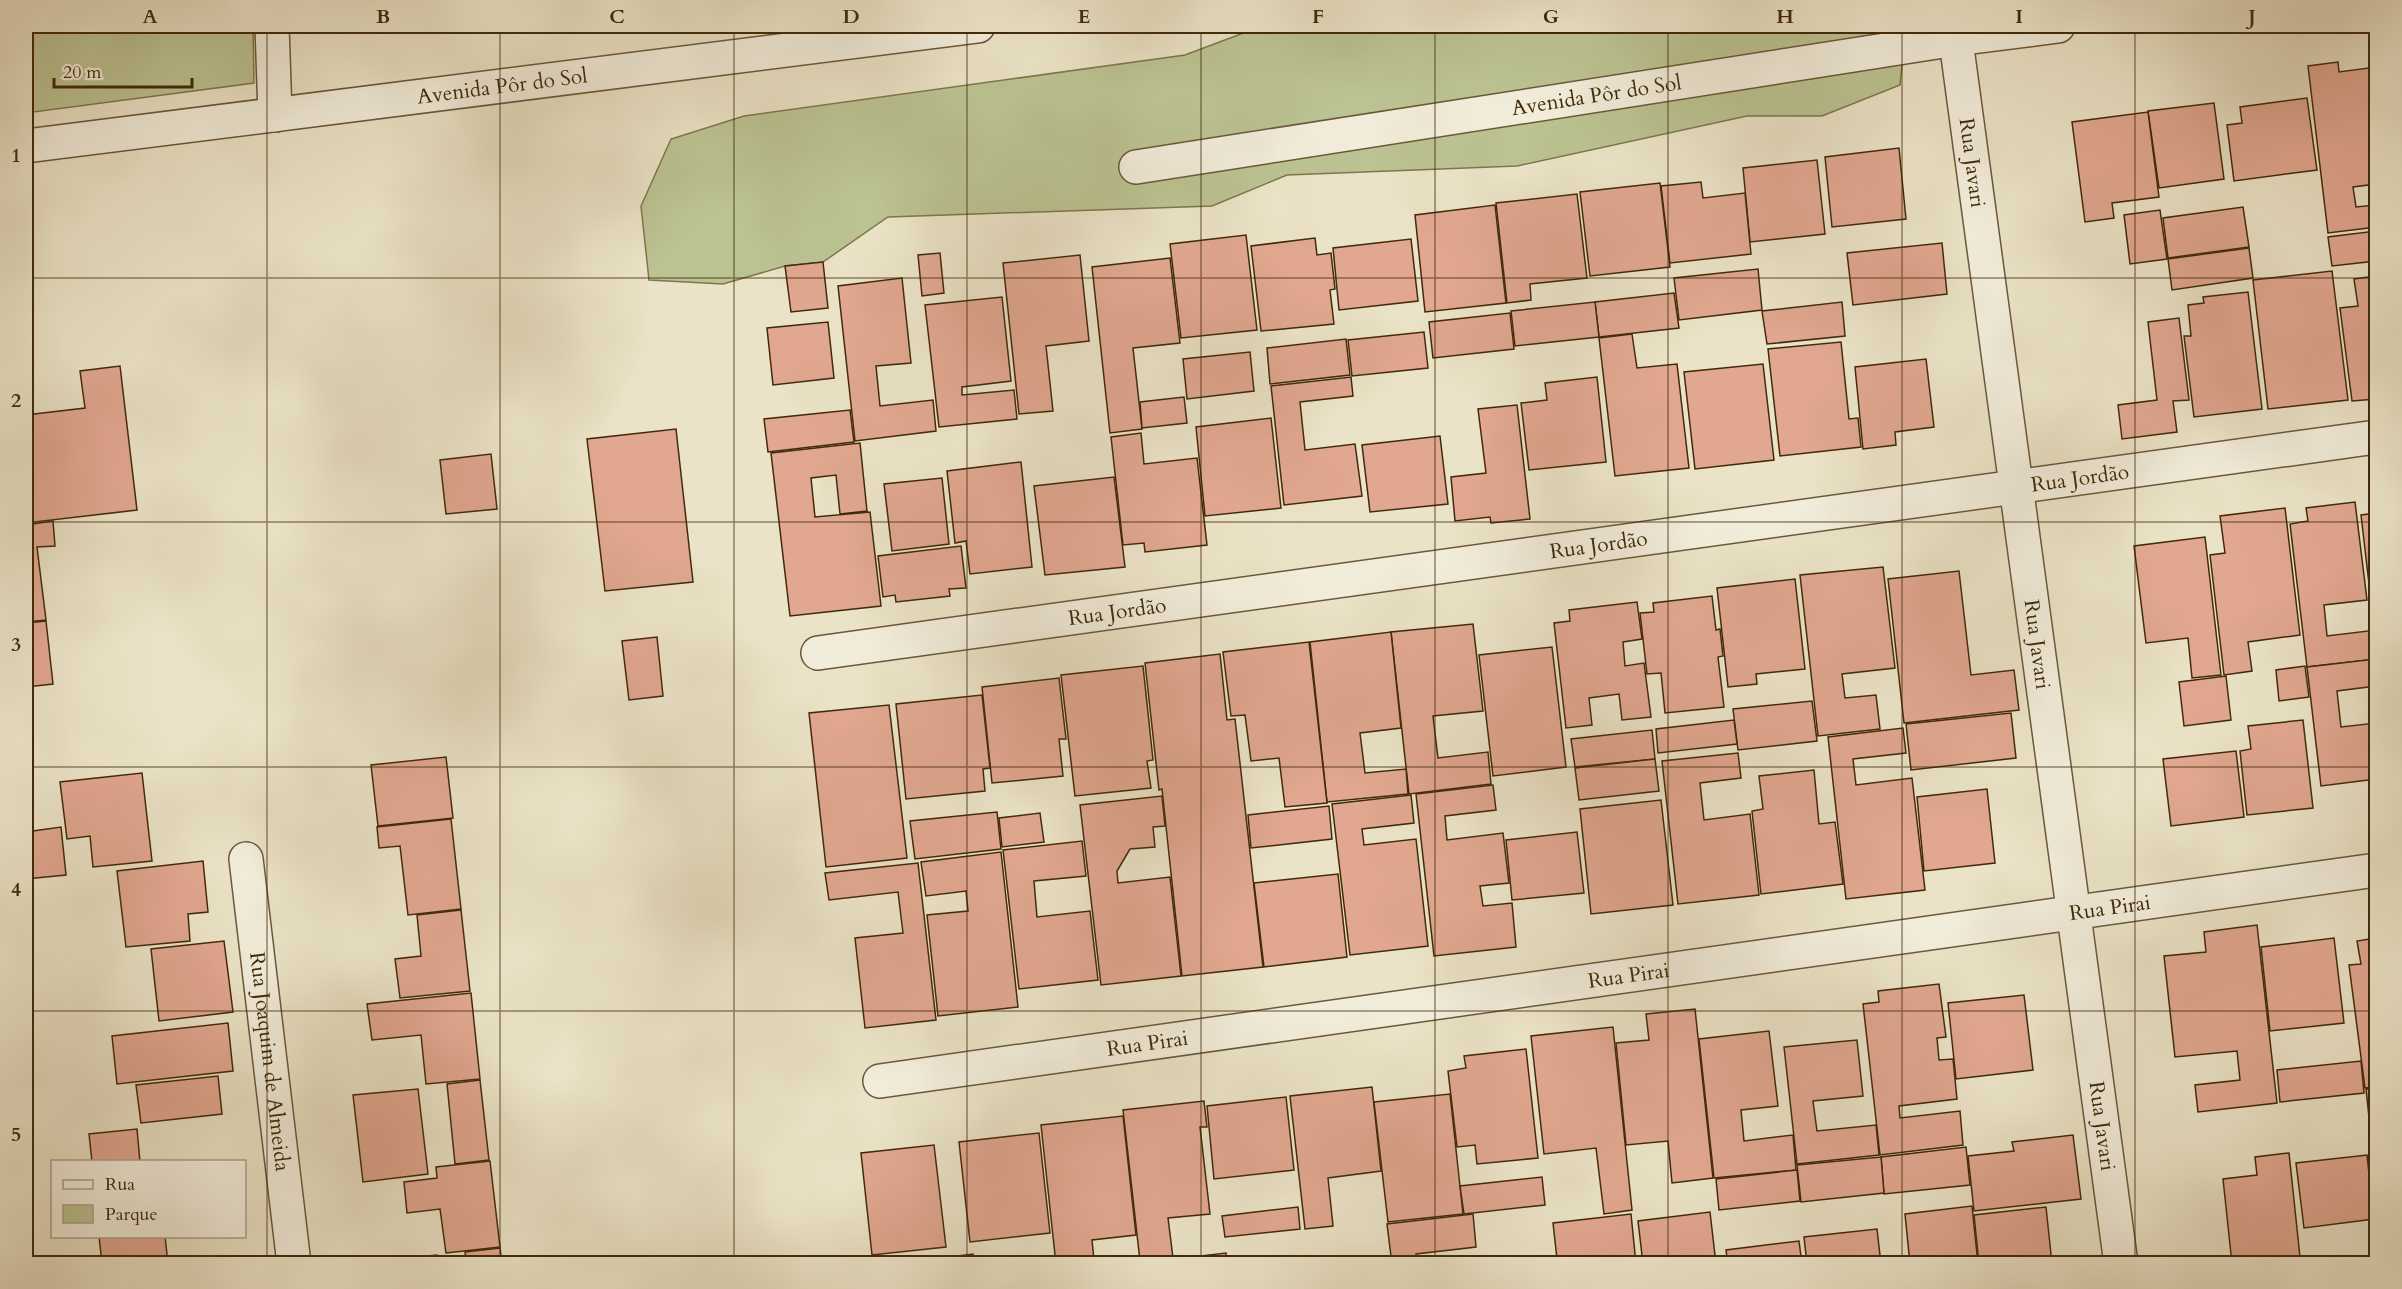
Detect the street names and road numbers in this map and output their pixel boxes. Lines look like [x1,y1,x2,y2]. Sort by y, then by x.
street label: Avenida Pôr do Sol [415,61,589,112]
street label: Avenida Pôr do Sol [1510,68,1683,123]
street label: Rua Javari [1952,116,1992,210]
street label: Rua Jordão [2029,457,2131,500]
street label: Rua Jordão [1548,524,1649,566]
street label: Rua Jordão [1066,591,1168,633]
street label: Rua Javari [2017,598,2057,691]
street label: Rua Pirai [2067,888,2153,928]
street label: Rua Joaquim de Almeida [242,950,297,1173]
street label: Rua Pirai [1586,956,1671,996]
street label: Rua Pirai [1105,1024,1190,1064]
street label: Rua Javari [2081,1079,2122,1173]

